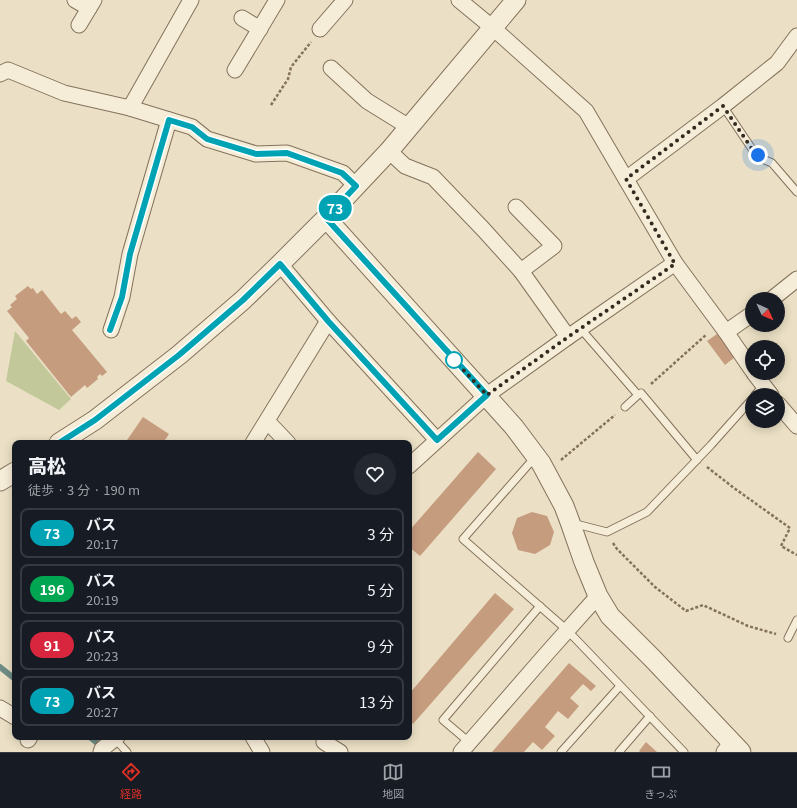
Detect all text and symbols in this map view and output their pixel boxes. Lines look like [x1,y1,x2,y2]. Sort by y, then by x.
your location [748,145,768,165]
line badge: 73 [317,195,353,221]
text: 73 [327,198,343,218]
north arrow [745,292,785,332]
map controls [745,292,785,428]
button: locate [745,340,785,380]
unlabelled marker [445,351,463,369]
button: layers [745,388,785,428]
text: 高松 [28,451,66,478]
button: heart [354,453,396,495]
text: 徒歩 · 3 分 · 190 m [28,480,140,499]
text: バス [86,513,116,534]
text: 73 [44,523,60,543]
text: 3 分 [367,523,394,544]
text: 20:17 [86,534,118,553]
text: バス [86,569,116,590]
text: 196 [40,579,64,599]
text: 5 分 [367,579,394,600]
text: 20:19 [86,590,118,609]
text: バス [86,625,116,646]
text: 91 [44,635,60,655]
text: 9 分 [367,635,394,656]
text: 20:23 [86,646,118,665]
text: バス [86,681,116,702]
text: 73 [44,691,60,711]
text: 13 分 [359,691,394,712]
text: 20:27 [86,702,118,721]
tab: 経路 [120,761,142,801]
tab: 地図 [382,761,404,801]
tab: きっぷ [644,761,677,801]

